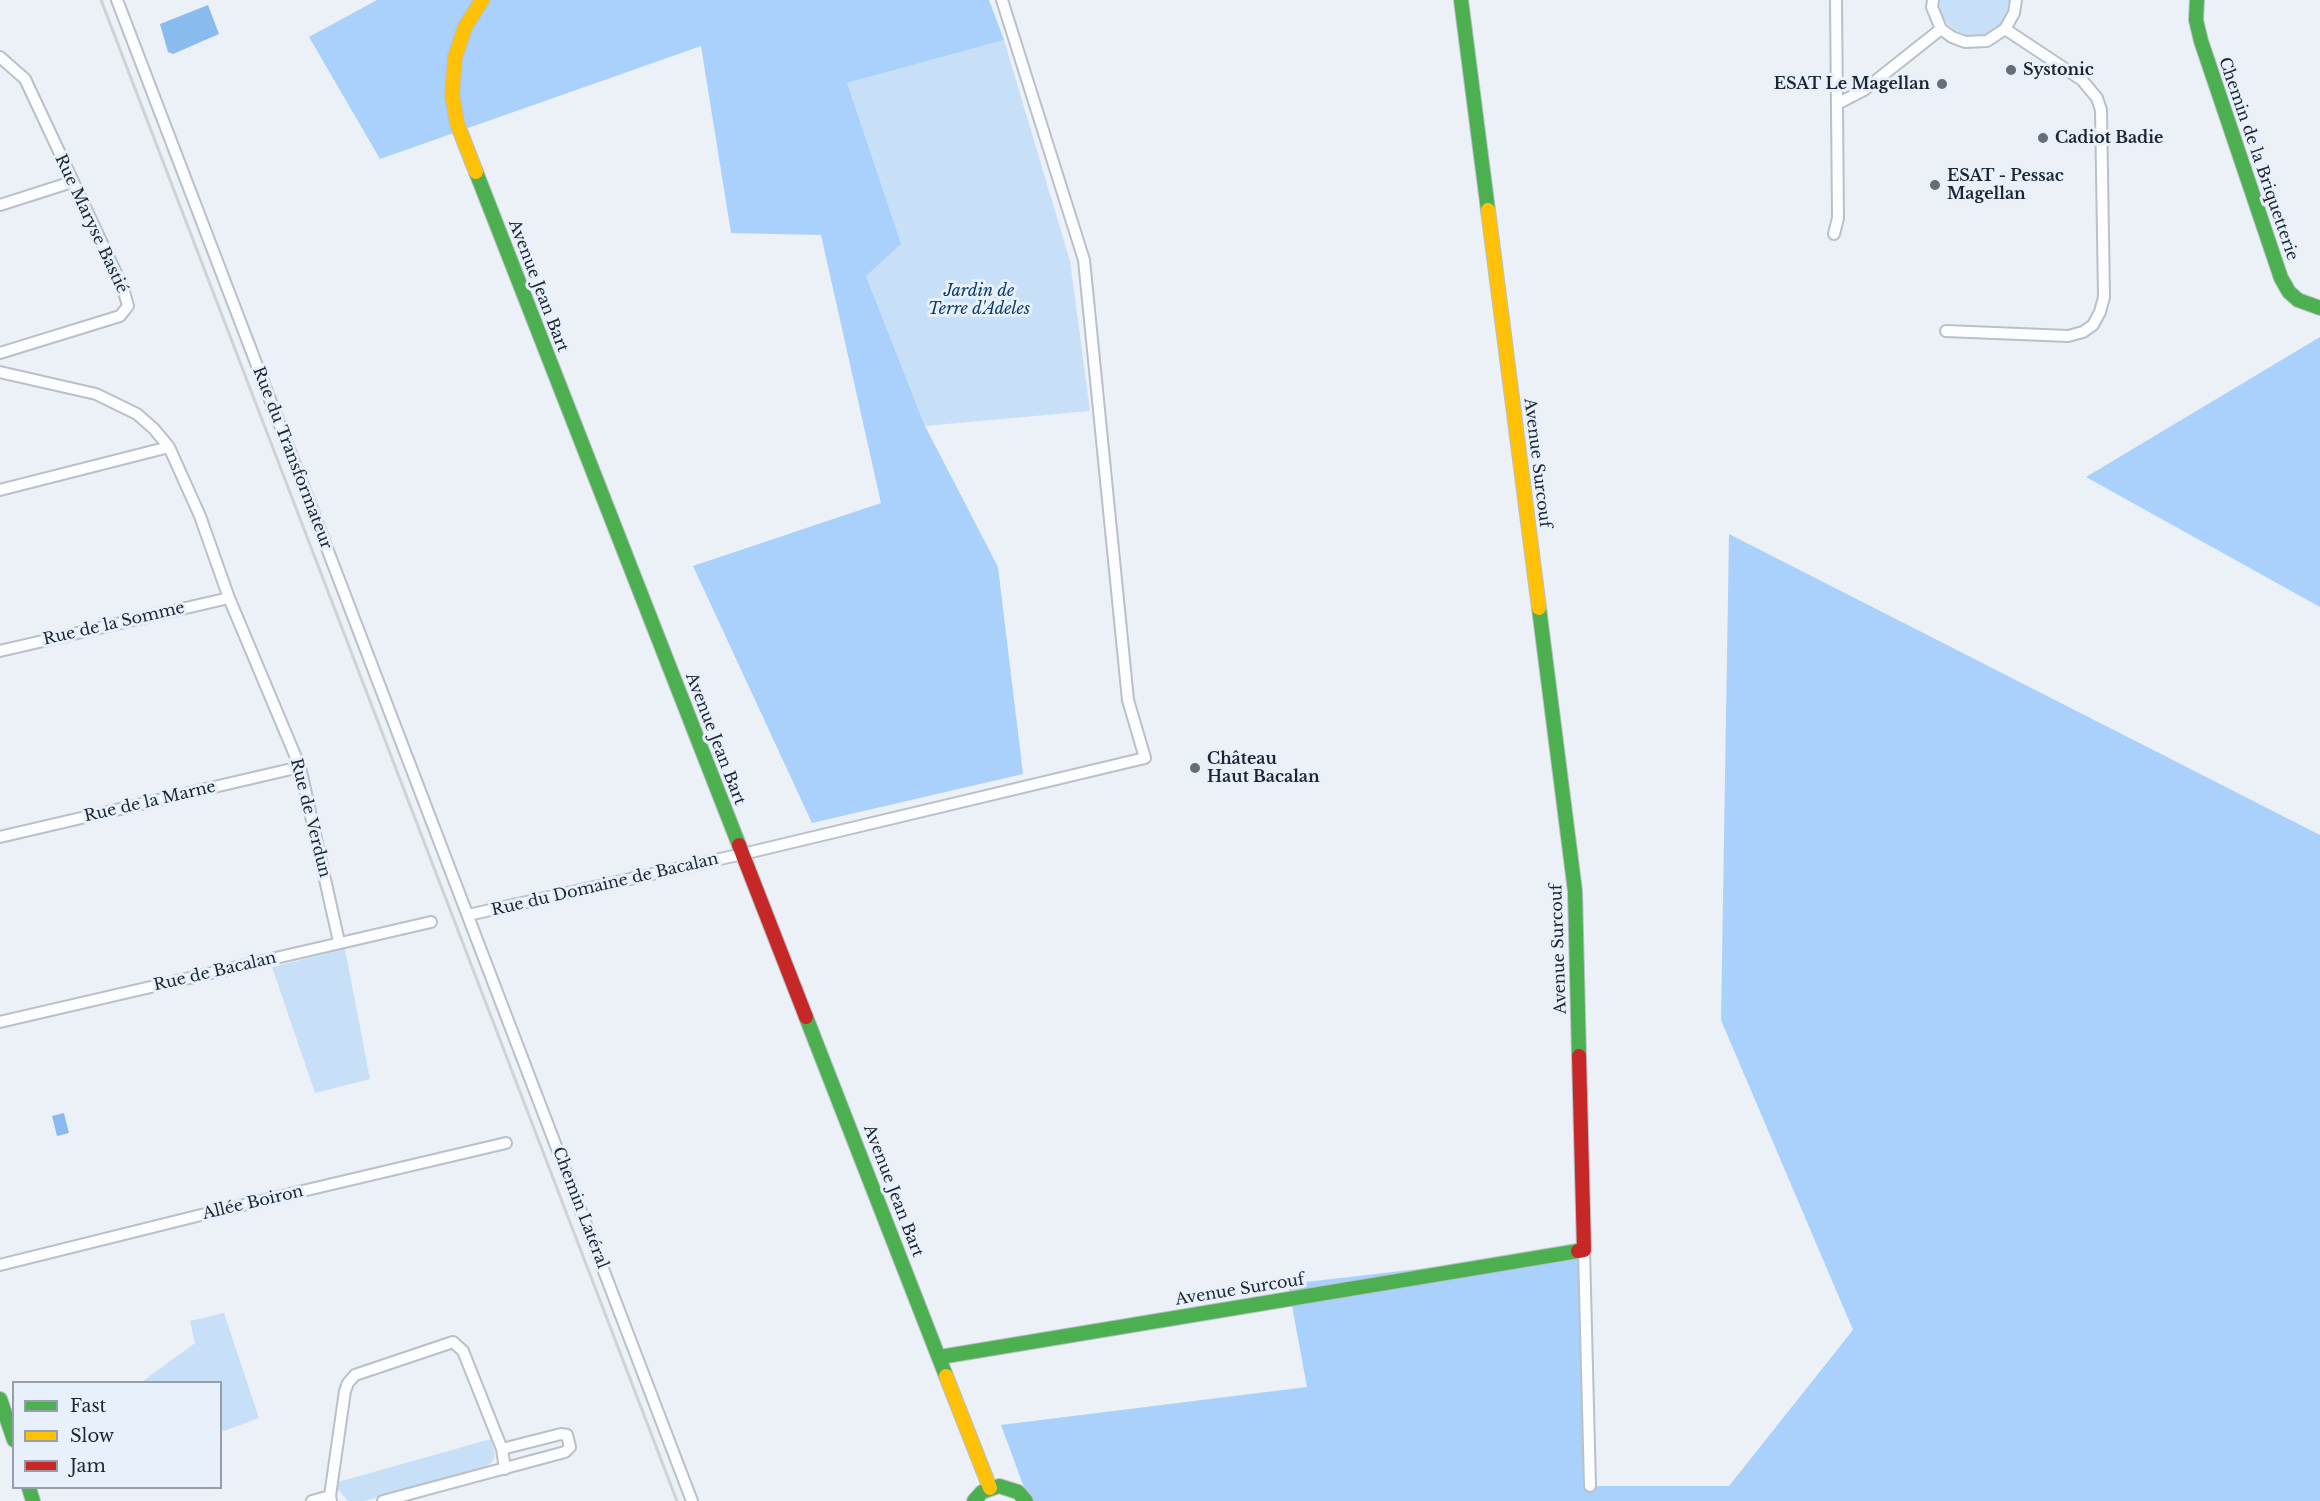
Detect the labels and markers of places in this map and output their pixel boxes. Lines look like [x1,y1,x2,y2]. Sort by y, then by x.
place label: Systonic [2023,60,2094,80]
marker: Systonic [2004,63,2018,77]
place label: ESAT Le Magellan [1774,74,1930,94]
marker: ESAT Le Magellan [1935,77,1949,91]
place label: Cadiot Badie [2055,128,2163,148]
marker: Cadiot Badie [2036,131,2050,145]
place label: ESAT - Pessac Magellan [1947,166,2064,204]
marker: ESAT - Pessac Magellan [1928,178,1942,192]
place label: Château Haut Bacalan [1207,749,1320,787]
marker: Château Haut Bacalan [1188,761,1202,775]

